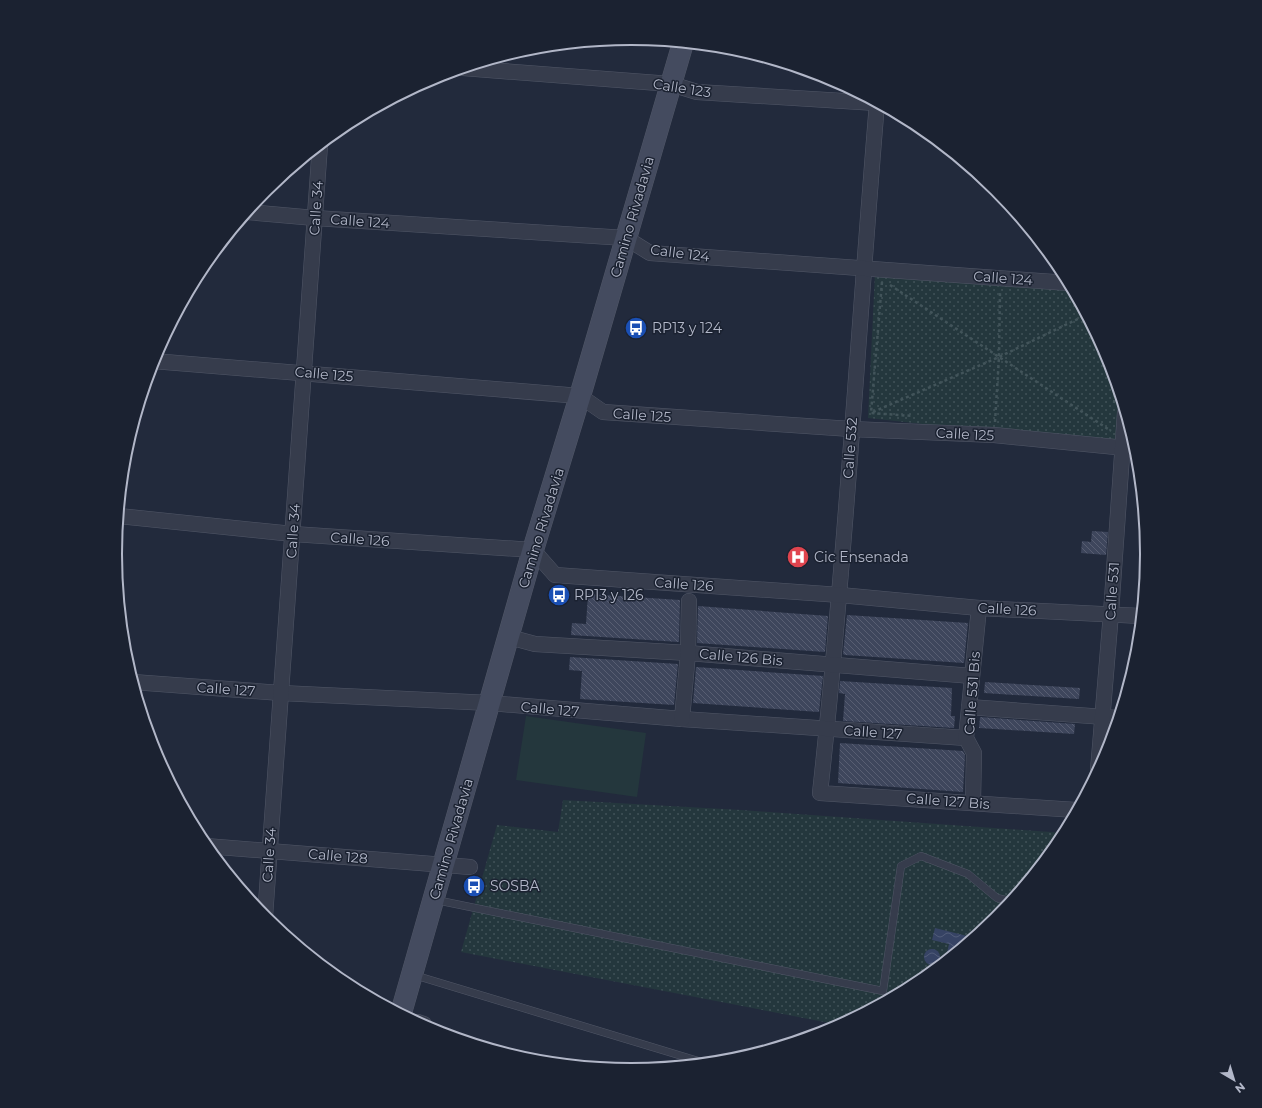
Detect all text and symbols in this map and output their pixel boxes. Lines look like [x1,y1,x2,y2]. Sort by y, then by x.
street label: Calle 123 [652,75,712,101]
street label: Camino Rivadavia [606,154,658,280]
street label: Calle 34 [305,179,327,236]
street label: Calle 124 [330,210,391,232]
street label: Calle 124 [649,240,711,266]
street label: Calle 124 [973,267,1034,289]
bus stop icon: RP13 y 124 [623,315,649,341]
place label: RP13 y 124 [652,319,723,337]
street label: Calle 125 [294,362,354,386]
street label: Calle 125 [612,404,672,426]
street label: Calle 532 [839,417,861,479]
street label: Calle 125 [935,423,995,445]
street label: Camino Rivadavia [514,465,568,591]
street label: Calle 34 [282,502,304,559]
street label: Calle 126 [330,528,391,550]
hospital icon: Cic Ensenada [785,544,811,570]
place label: Cic Ensenada [814,548,909,566]
street label: Calle 531 [1101,561,1123,621]
street label: Calle 126 [654,573,715,595]
bus stop icon: RP13 y 126 [546,582,572,608]
place label: RP13 y 126 [574,586,644,604]
street label: Calle 126 [977,598,1038,620]
street label: Calle 126 Bis [698,644,784,670]
street label: Calle 531 Bis [960,651,984,735]
street label: Calle 127 [196,678,256,700]
street label: Calle 127 [520,697,580,721]
street label: Calle 127 [843,721,903,743]
street label: Camino Rivadavia [425,776,477,902]
street label: Calle 127 Bis [906,789,991,813]
street label: Calle 34 [258,826,280,883]
street label: Calle 128 [307,844,369,868]
bus stop icon: SOSBA [461,873,487,899]
place label: SOSBA [490,877,540,895]
north arrow [1214,1060,1254,1100]
text: N [1232,1080,1248,1096]

